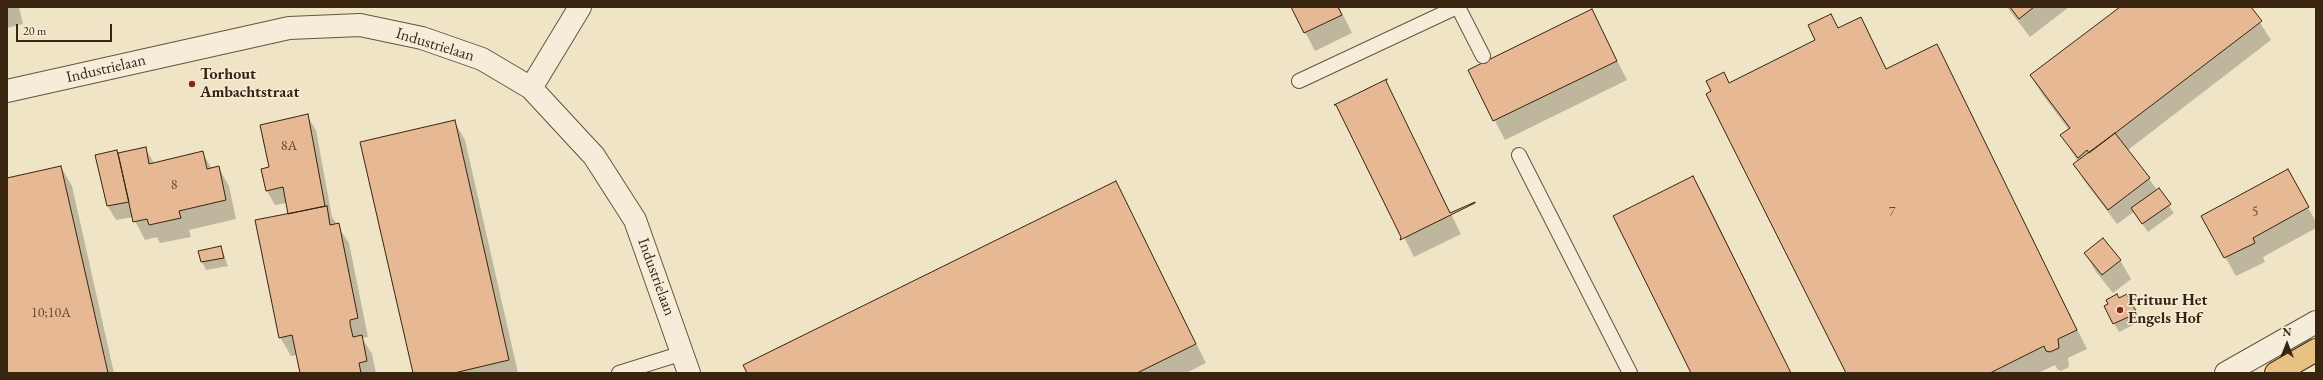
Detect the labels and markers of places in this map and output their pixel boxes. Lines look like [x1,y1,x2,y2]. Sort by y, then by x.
place label: Torhout Ambachtstraat [200,65,299,103]
marker: Torhout Ambachtstraat [187,79,197,89]
place label: Frituur Het Engels Hof [2128,291,2207,329]
marker: Frituur Het Engels Hof [2115,305,2125,315]

